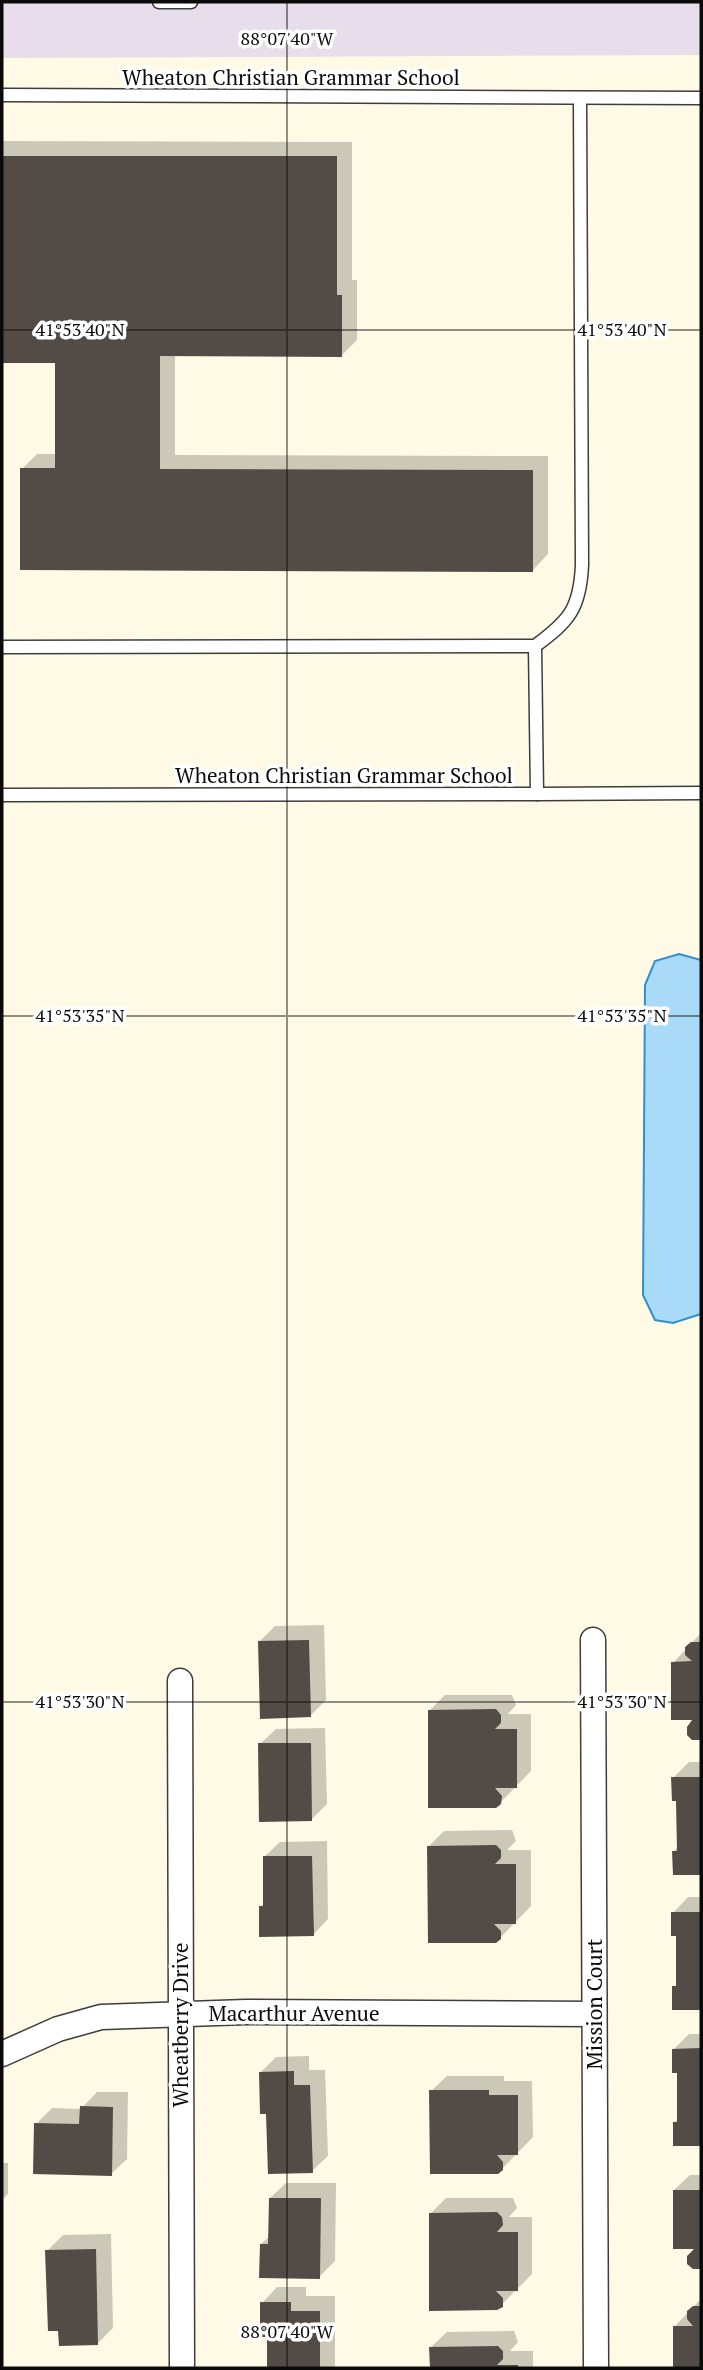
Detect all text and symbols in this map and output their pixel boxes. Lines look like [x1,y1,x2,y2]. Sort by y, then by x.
text: 88°07'40"W [241,26,334,50]
street label: Wheaton Christian Grammar School [122,63,460,91]
text: 41°53'40"N [35,317,125,341]
text: 41°53'40"N [577,317,667,341]
street label: Wheaton Christian Grammar School [175,761,513,789]
text: 41°53'35"N [35,1003,125,1027]
text: 41°53'35"N [577,1003,667,1027]
text: 41°53'30"N [35,1689,125,1713]
text: 41°53'30"N [577,1689,667,1713]
street label: Mission Court [580,1938,608,2069]
street label: Wheatberry Drive [166,1942,194,2108]
street label: Macarthur Avenue [209,1999,379,2027]
text: 88°07'40"W [241,2319,334,2343]

